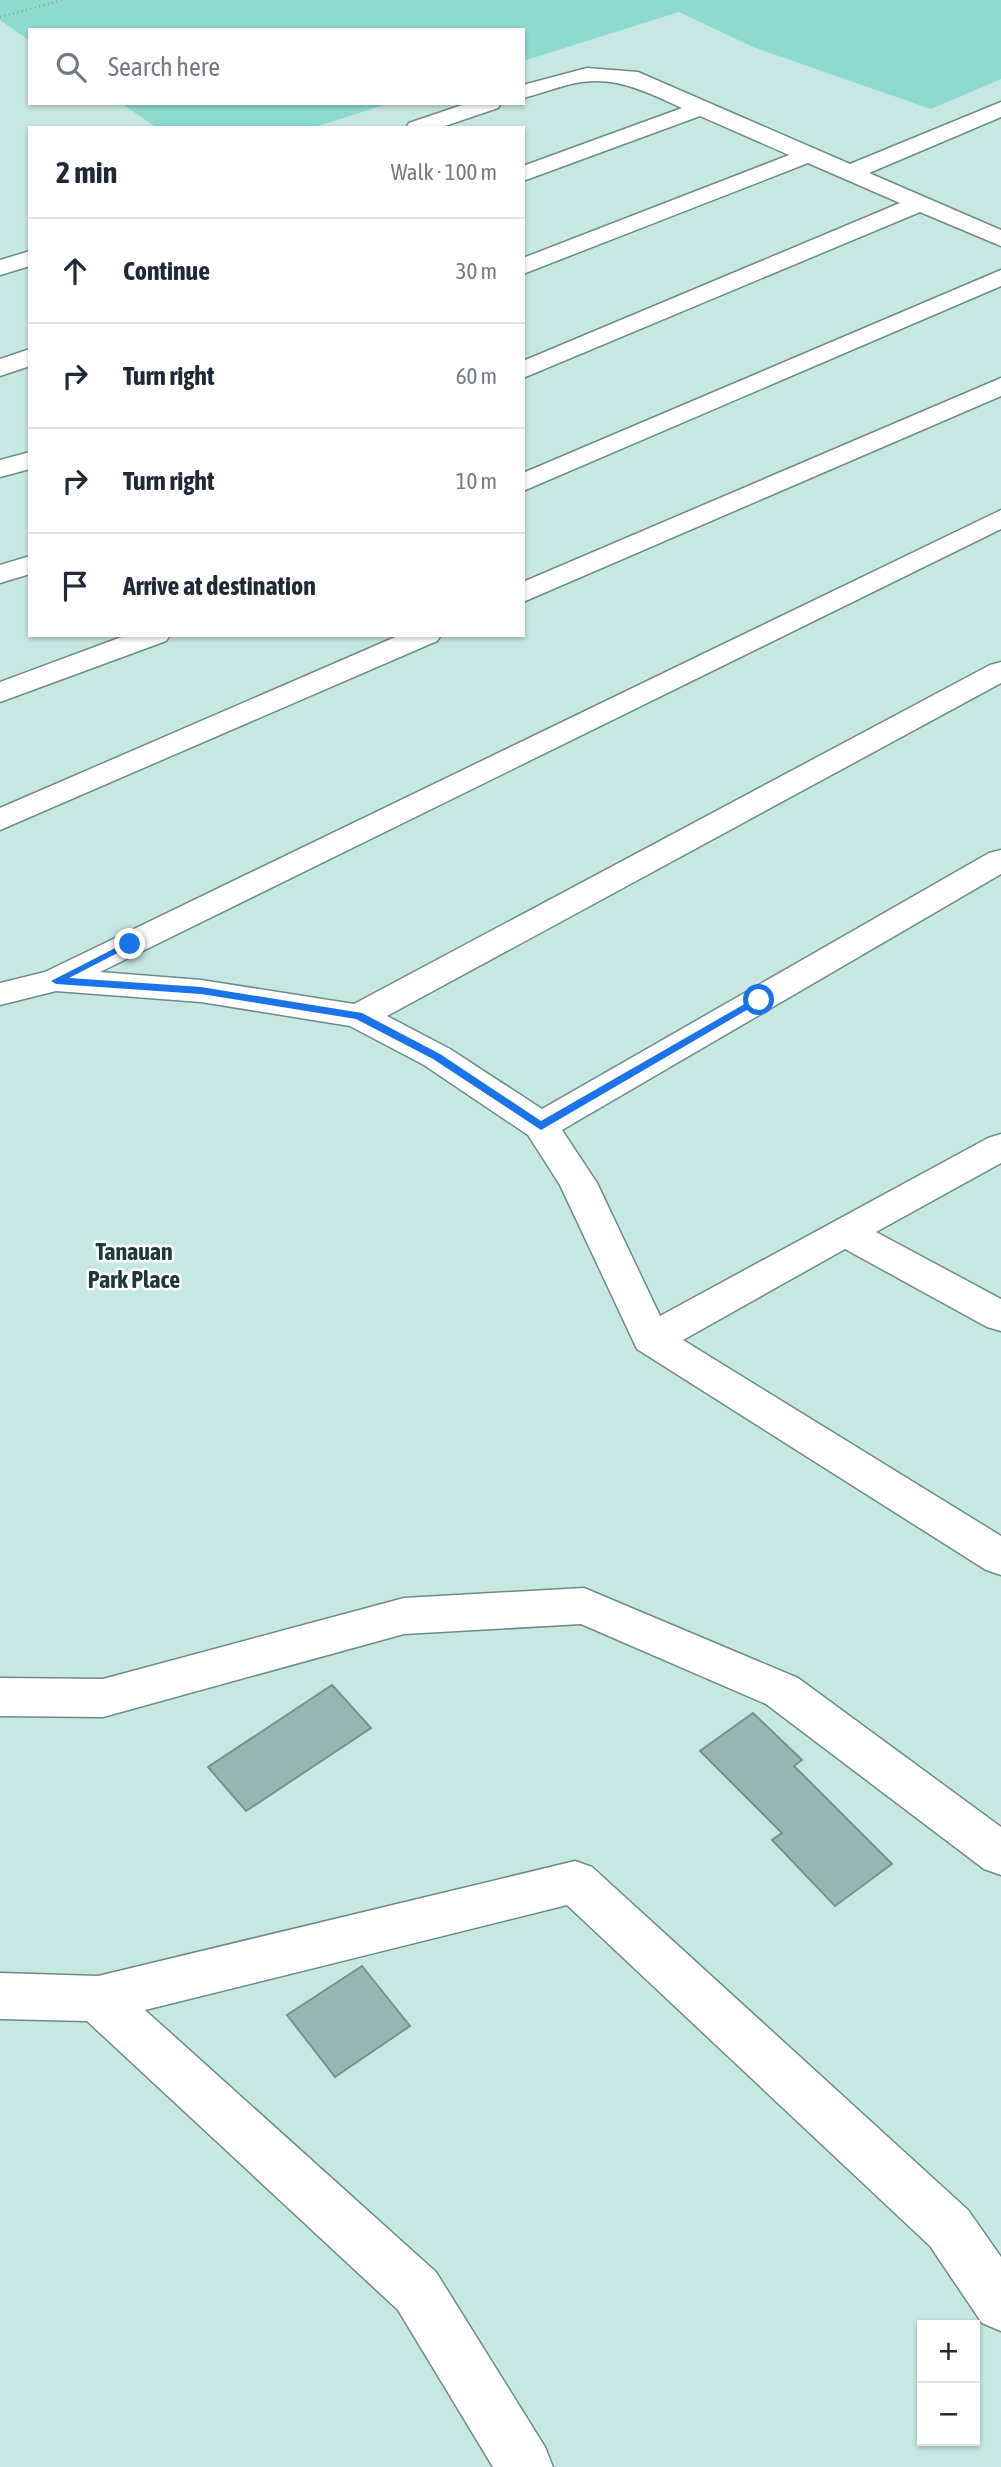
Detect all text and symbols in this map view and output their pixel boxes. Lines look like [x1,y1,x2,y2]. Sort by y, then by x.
search box [28,28,525,105]
icon: search [52,48,90,86]
text: Search here [108,52,220,82]
text: 2 min [56,155,117,189]
text: Walk · 100 m [391,159,497,185]
icon: ahead [56,252,94,290]
text: Continue [123,256,210,286]
text: 30 m [456,258,497,284]
icon: right [56,357,94,395]
text: Turn right [123,361,214,391]
text: 60 m [456,363,497,389]
icon: right [56,462,94,500]
text: Turn right [123,466,214,496]
text: 10 m [456,468,497,494]
icon: arrive [56,567,94,605]
text: Arrive at destination [123,571,316,601]
route end [114,928,145,959]
route start [743,984,774,1015]
district label: Tanauan Park Place [88,1238,180,1293]
map controls [917,2320,980,2446]
button: + [917,2320,980,2383]
button: − [917,2383,980,2446]

